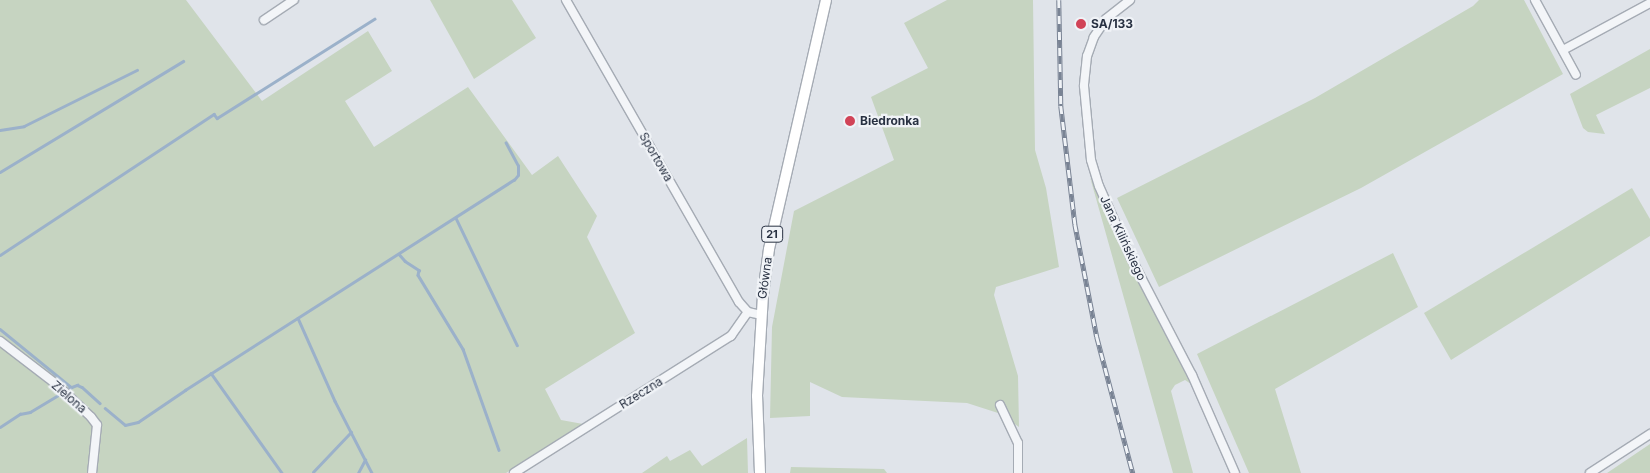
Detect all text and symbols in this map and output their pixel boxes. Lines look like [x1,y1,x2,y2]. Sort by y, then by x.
place label: SA/133 [1091,17,1133,31]
marker: SA/133 [1075,18,1087,30]
place label: Biedronka [860,114,919,128]
marker: Biedronka [844,115,856,127]
street label: Sportowa [636,130,676,184]
street label: Jana Kilińskiego [1097,193,1149,283]
road number: 21 [761,225,783,242]
street label: Główna [755,256,775,300]
street label: Rzeczna [617,374,665,412]
street label: Zielona [49,378,89,416]

